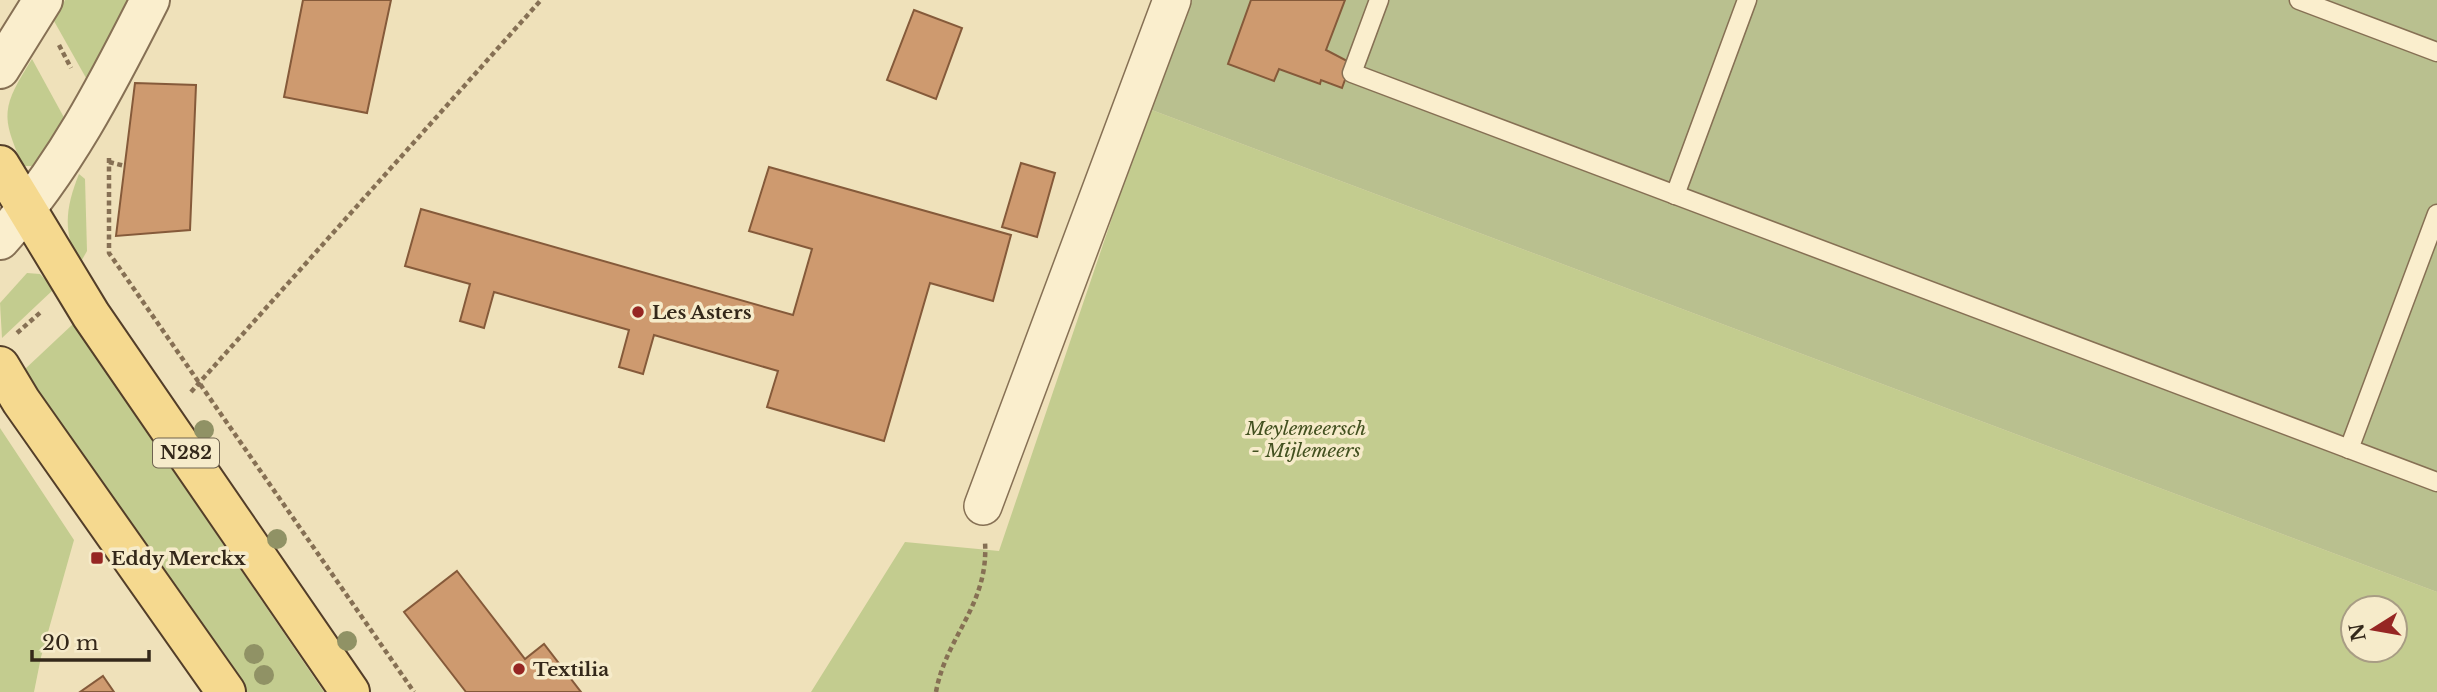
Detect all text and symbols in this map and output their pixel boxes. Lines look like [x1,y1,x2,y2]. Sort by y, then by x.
place label: Les Asters [652,301,752,324]
marker: Les Asters [630,304,646,320]
park label: Meylemeersch - Mijlemeers [1245,417,1367,462]
road number: N282 [153,438,219,467]
place label: Eddy Merckx [111,547,247,570]
marker: Eddy Merckx [89,550,105,566]
north arrow [2339,594,2409,664]
scale bar [32,618,149,662]
text: N [2345,621,2371,643]
text: 20 m [42,630,99,656]
place label: Textilia [533,658,609,681]
marker: Textilia [511,661,527,677]

